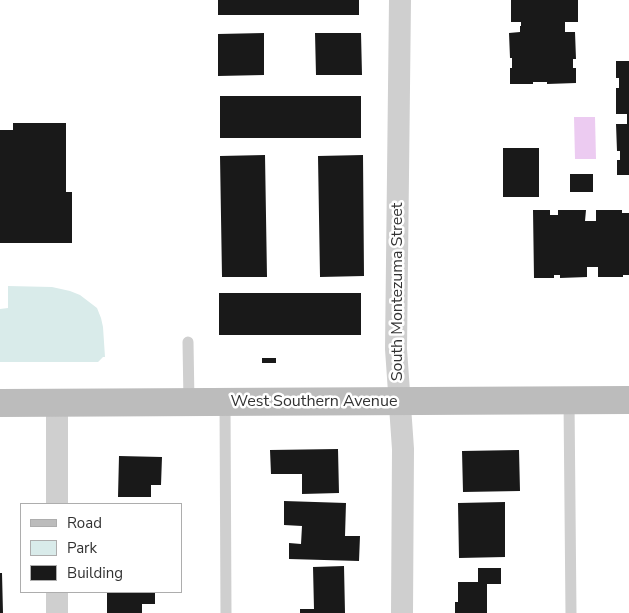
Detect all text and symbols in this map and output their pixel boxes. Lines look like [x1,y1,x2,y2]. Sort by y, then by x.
street label: South Montezuma Street [388,203,408,381]
street label: West Southern Avenue [231,392,397,412]
legend [20,503,182,593]
text: Road [67,513,102,533]
text: Park [67,538,97,558]
text: Building [67,563,123,583]

